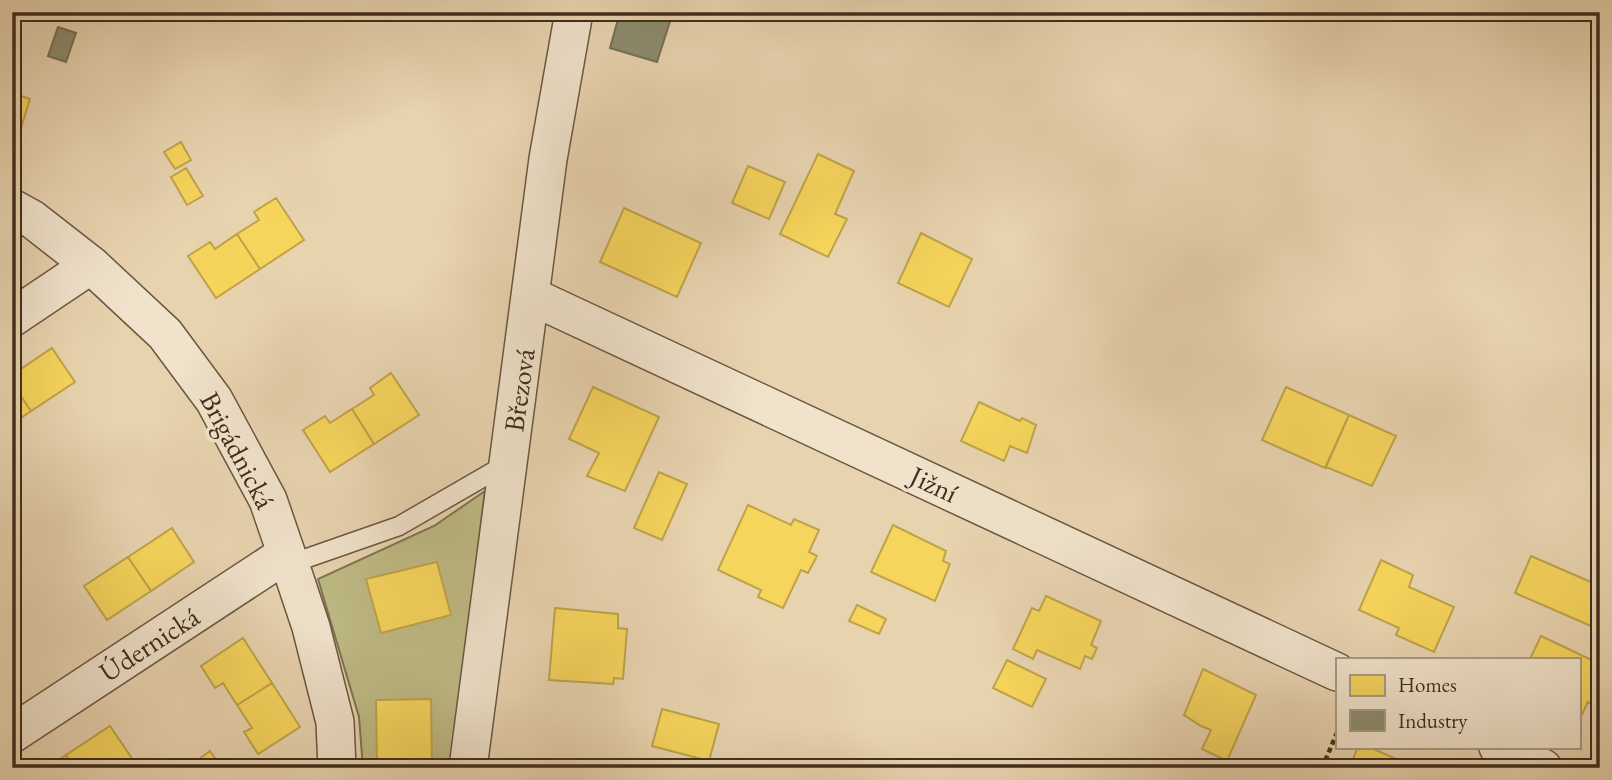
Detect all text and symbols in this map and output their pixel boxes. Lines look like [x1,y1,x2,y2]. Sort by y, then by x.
street label: Březová [495,345,543,434]
street label: Brigádnická [192,385,284,515]
street label: Jižní [903,457,964,511]
street label: Údernická [92,598,207,690]
legend [1336,658,1580,748]
text: Homes [1398,671,1457,698]
text: Industry [1398,707,1468,734]

